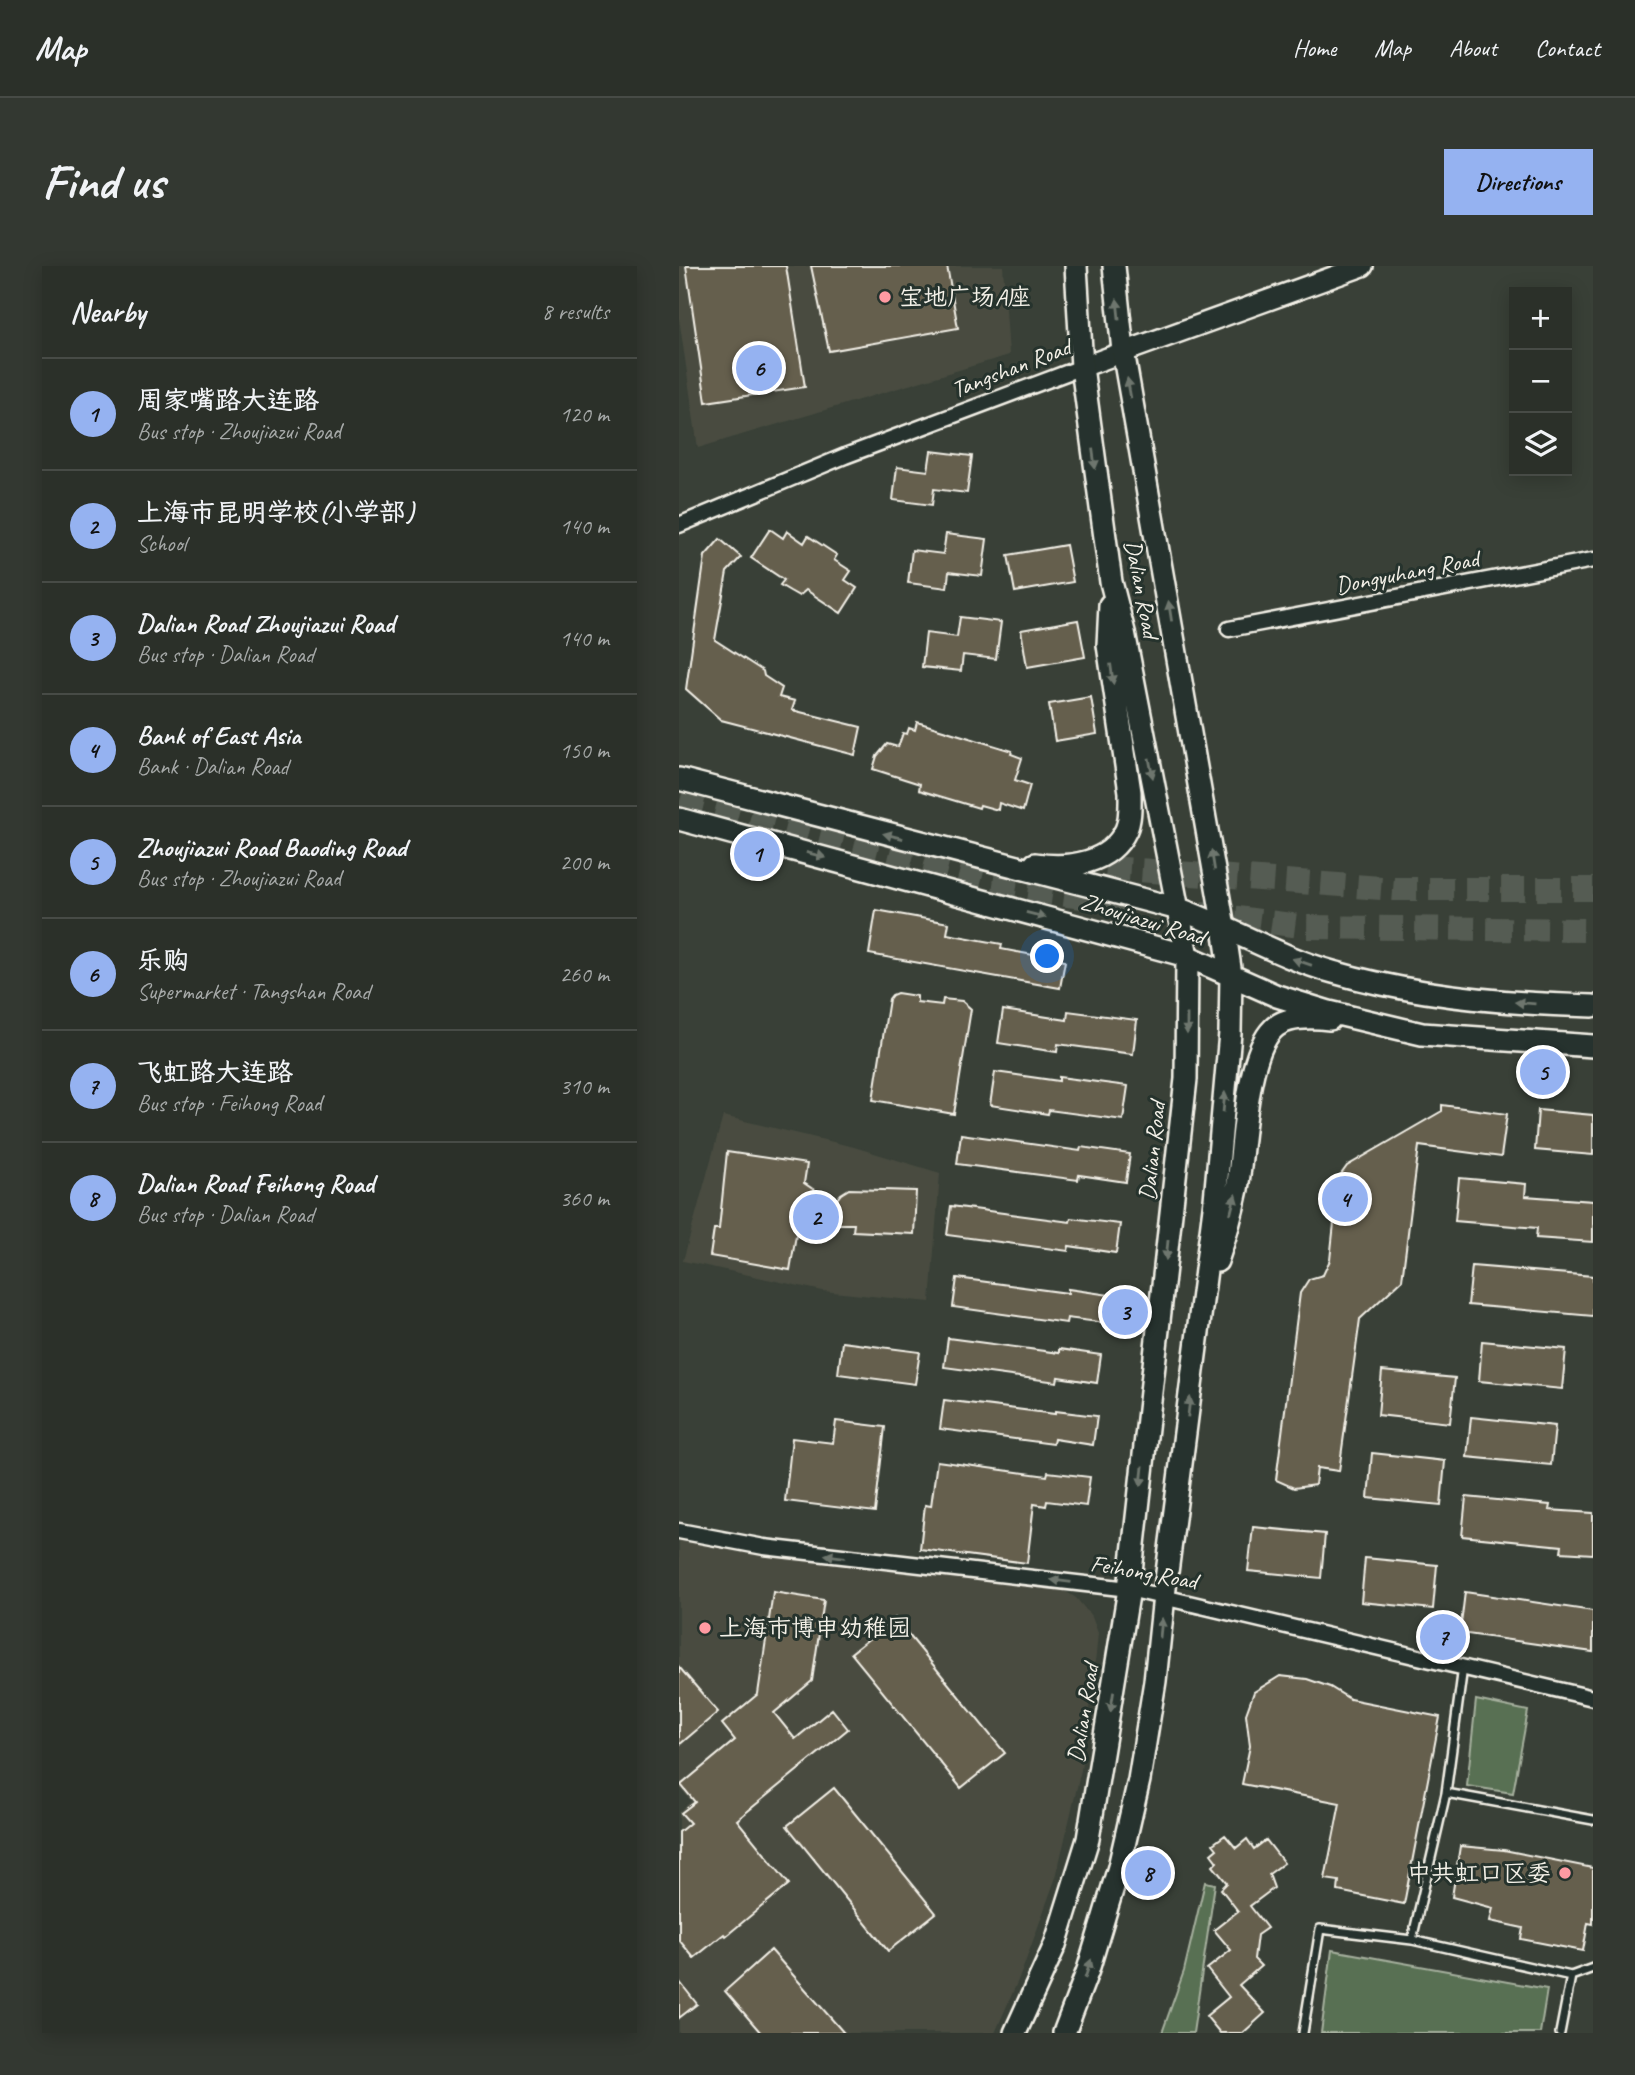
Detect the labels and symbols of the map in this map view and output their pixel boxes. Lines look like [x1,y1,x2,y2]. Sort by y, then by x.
place label: 宝地广场A座 [899,282,1031,312]
marker: 宝地广场A座 [877,289,893,305]
one-way arrow [1113,297,1124,319]
street label: Tangshan Road [947,330,1078,404]
pin: 6 [736,342,782,394]
one-way arrow [1124,376,1135,398]
one-way arrow [1089,448,1100,470]
street label: Dalian Road [1118,537,1167,644]
street label: Dongyuhang Road [1333,543,1485,601]
one-way arrow [1164,600,1175,622]
one-way arrow [1107,663,1118,685]
one-way arrow [1146,757,1157,779]
pin: 1 [734,828,780,880]
one-way arrow [882,830,904,841]
one-way arrow [1207,849,1218,871]
one-way arrow [805,850,827,861]
street label: Zhoujiazui Road [1078,886,1212,953]
one-way arrow [1025,910,1046,920]
your location [1030,939,1064,973]
one-way arrow [1291,956,1312,967]
one-way arrow [1514,997,1536,1008]
one-way arrow [1181,1013,1193,1035]
pin: 5 [1520,1046,1566,1098]
one-way arrow [1219,1091,1230,1113]
street label: Dalian Road [1132,1096,1172,1202]
pin: 4 [1322,1173,1368,1225]
pin: 2 [793,1191,839,1243]
one-way arrow [1228,1193,1239,1215]
one-way arrow [1161,1239,1172,1261]
pin: 3 [1102,1286,1148,1338]
one-way arrow [1183,1396,1194,1418]
one-way arrow [1136,1466,1147,1488]
street label: Feihong Road [1088,1548,1203,1597]
one-way arrow [824,1550,846,1561]
one-way arrow [1050,1576,1072,1587]
pin: 7 [1420,1611,1466,1663]
place label: 上海市博申幼稚园 [719,1613,911,1643]
one-way arrow [1155,1617,1166,1639]
marker: 上海市博申幼稚园 [697,1620,713,1636]
street label: Dalian Road [1060,1658,1106,1764]
one-way arrow [1106,1691,1117,1713]
pin: 8 [1125,1847,1171,1899]
place label: 中共虹口区委 [1407,1858,1551,1888]
marker: 中共虹口区委 [1557,1865,1573,1881]
one-way arrow [1083,1959,1094,1980]

